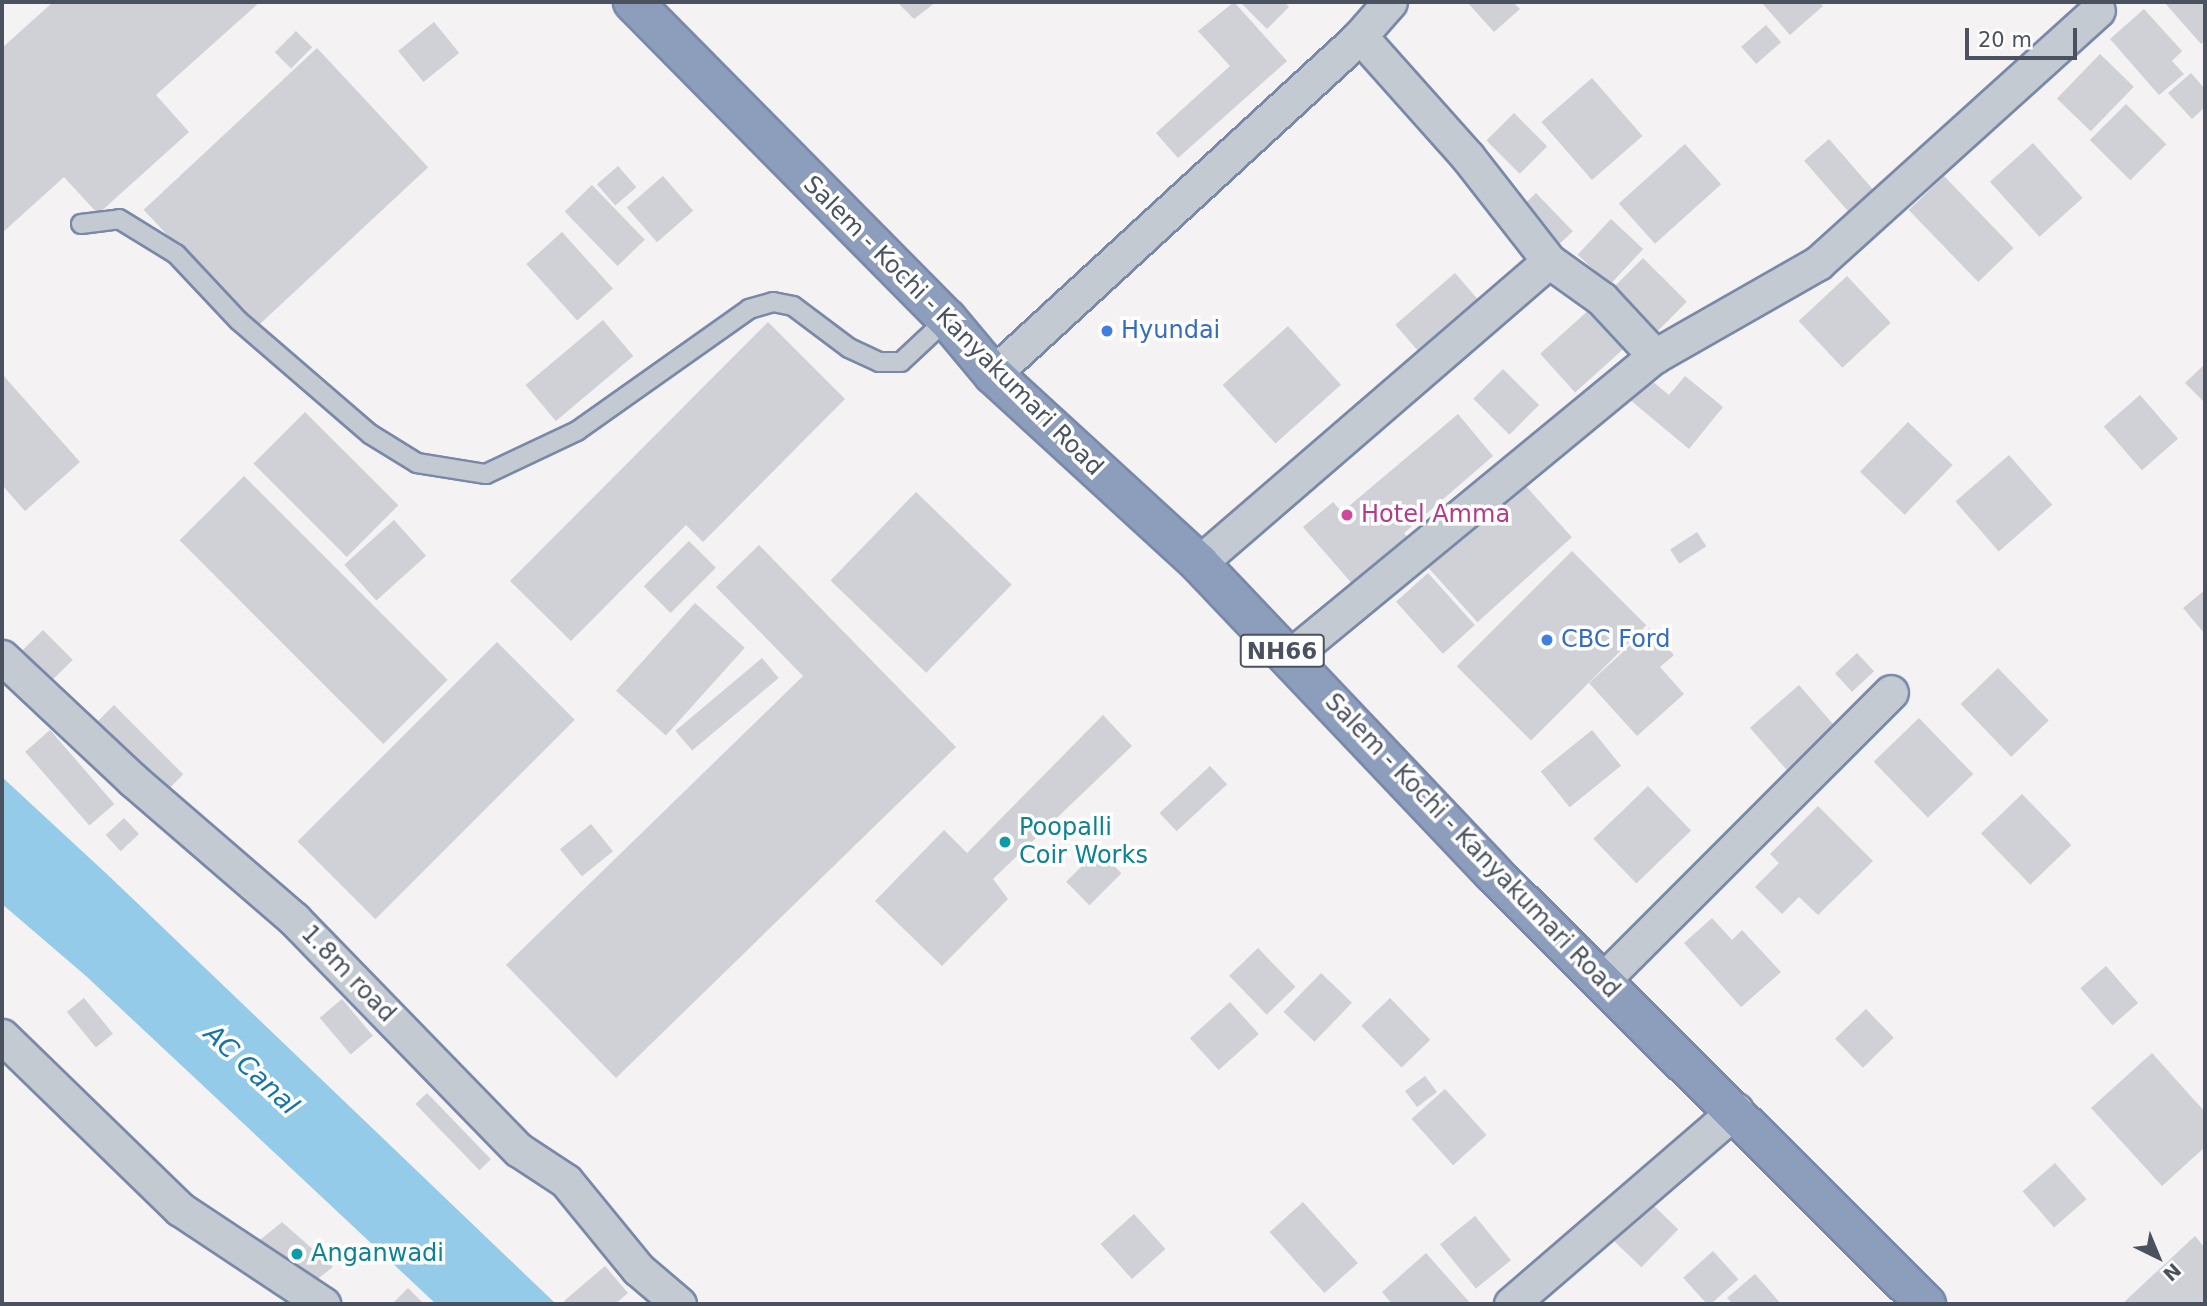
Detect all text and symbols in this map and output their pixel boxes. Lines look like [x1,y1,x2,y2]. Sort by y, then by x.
scale bar [1969,14,2081,58]
text: 20 m [1978,28,2032,52]
street label: Salem - Kochi - Kanyakumari Road [797,170,1109,482]
place label: Hyundai [1121,317,1220,345]
marker: Hyundai [1099,323,1115,339]
place label: Hotel Amma [1361,501,1510,529]
marker: Hotel Amma [1339,507,1355,523]
place label: CBC Ford [1561,626,1670,654]
road number: NH66 [1238,632,1326,670]
marker: CBC Ford [1539,632,1555,648]
street label: Salem - Kochi - Kanyakumari Road [1319,688,1625,1004]
place label: Poopalli Coir Works [1019,814,1148,870]
marker: Poopalli Coir Works [997,834,1013,850]
street label: 1.8m road [295,920,401,1028]
water label: AC Canal [197,1018,305,1122]
north arrow [2123,1222,2193,1292]
place label: Anganwadi [311,1240,444,1268]
marker: Anganwadi [289,1246,305,1262]
text: N [2159,1259,2186,1286]

